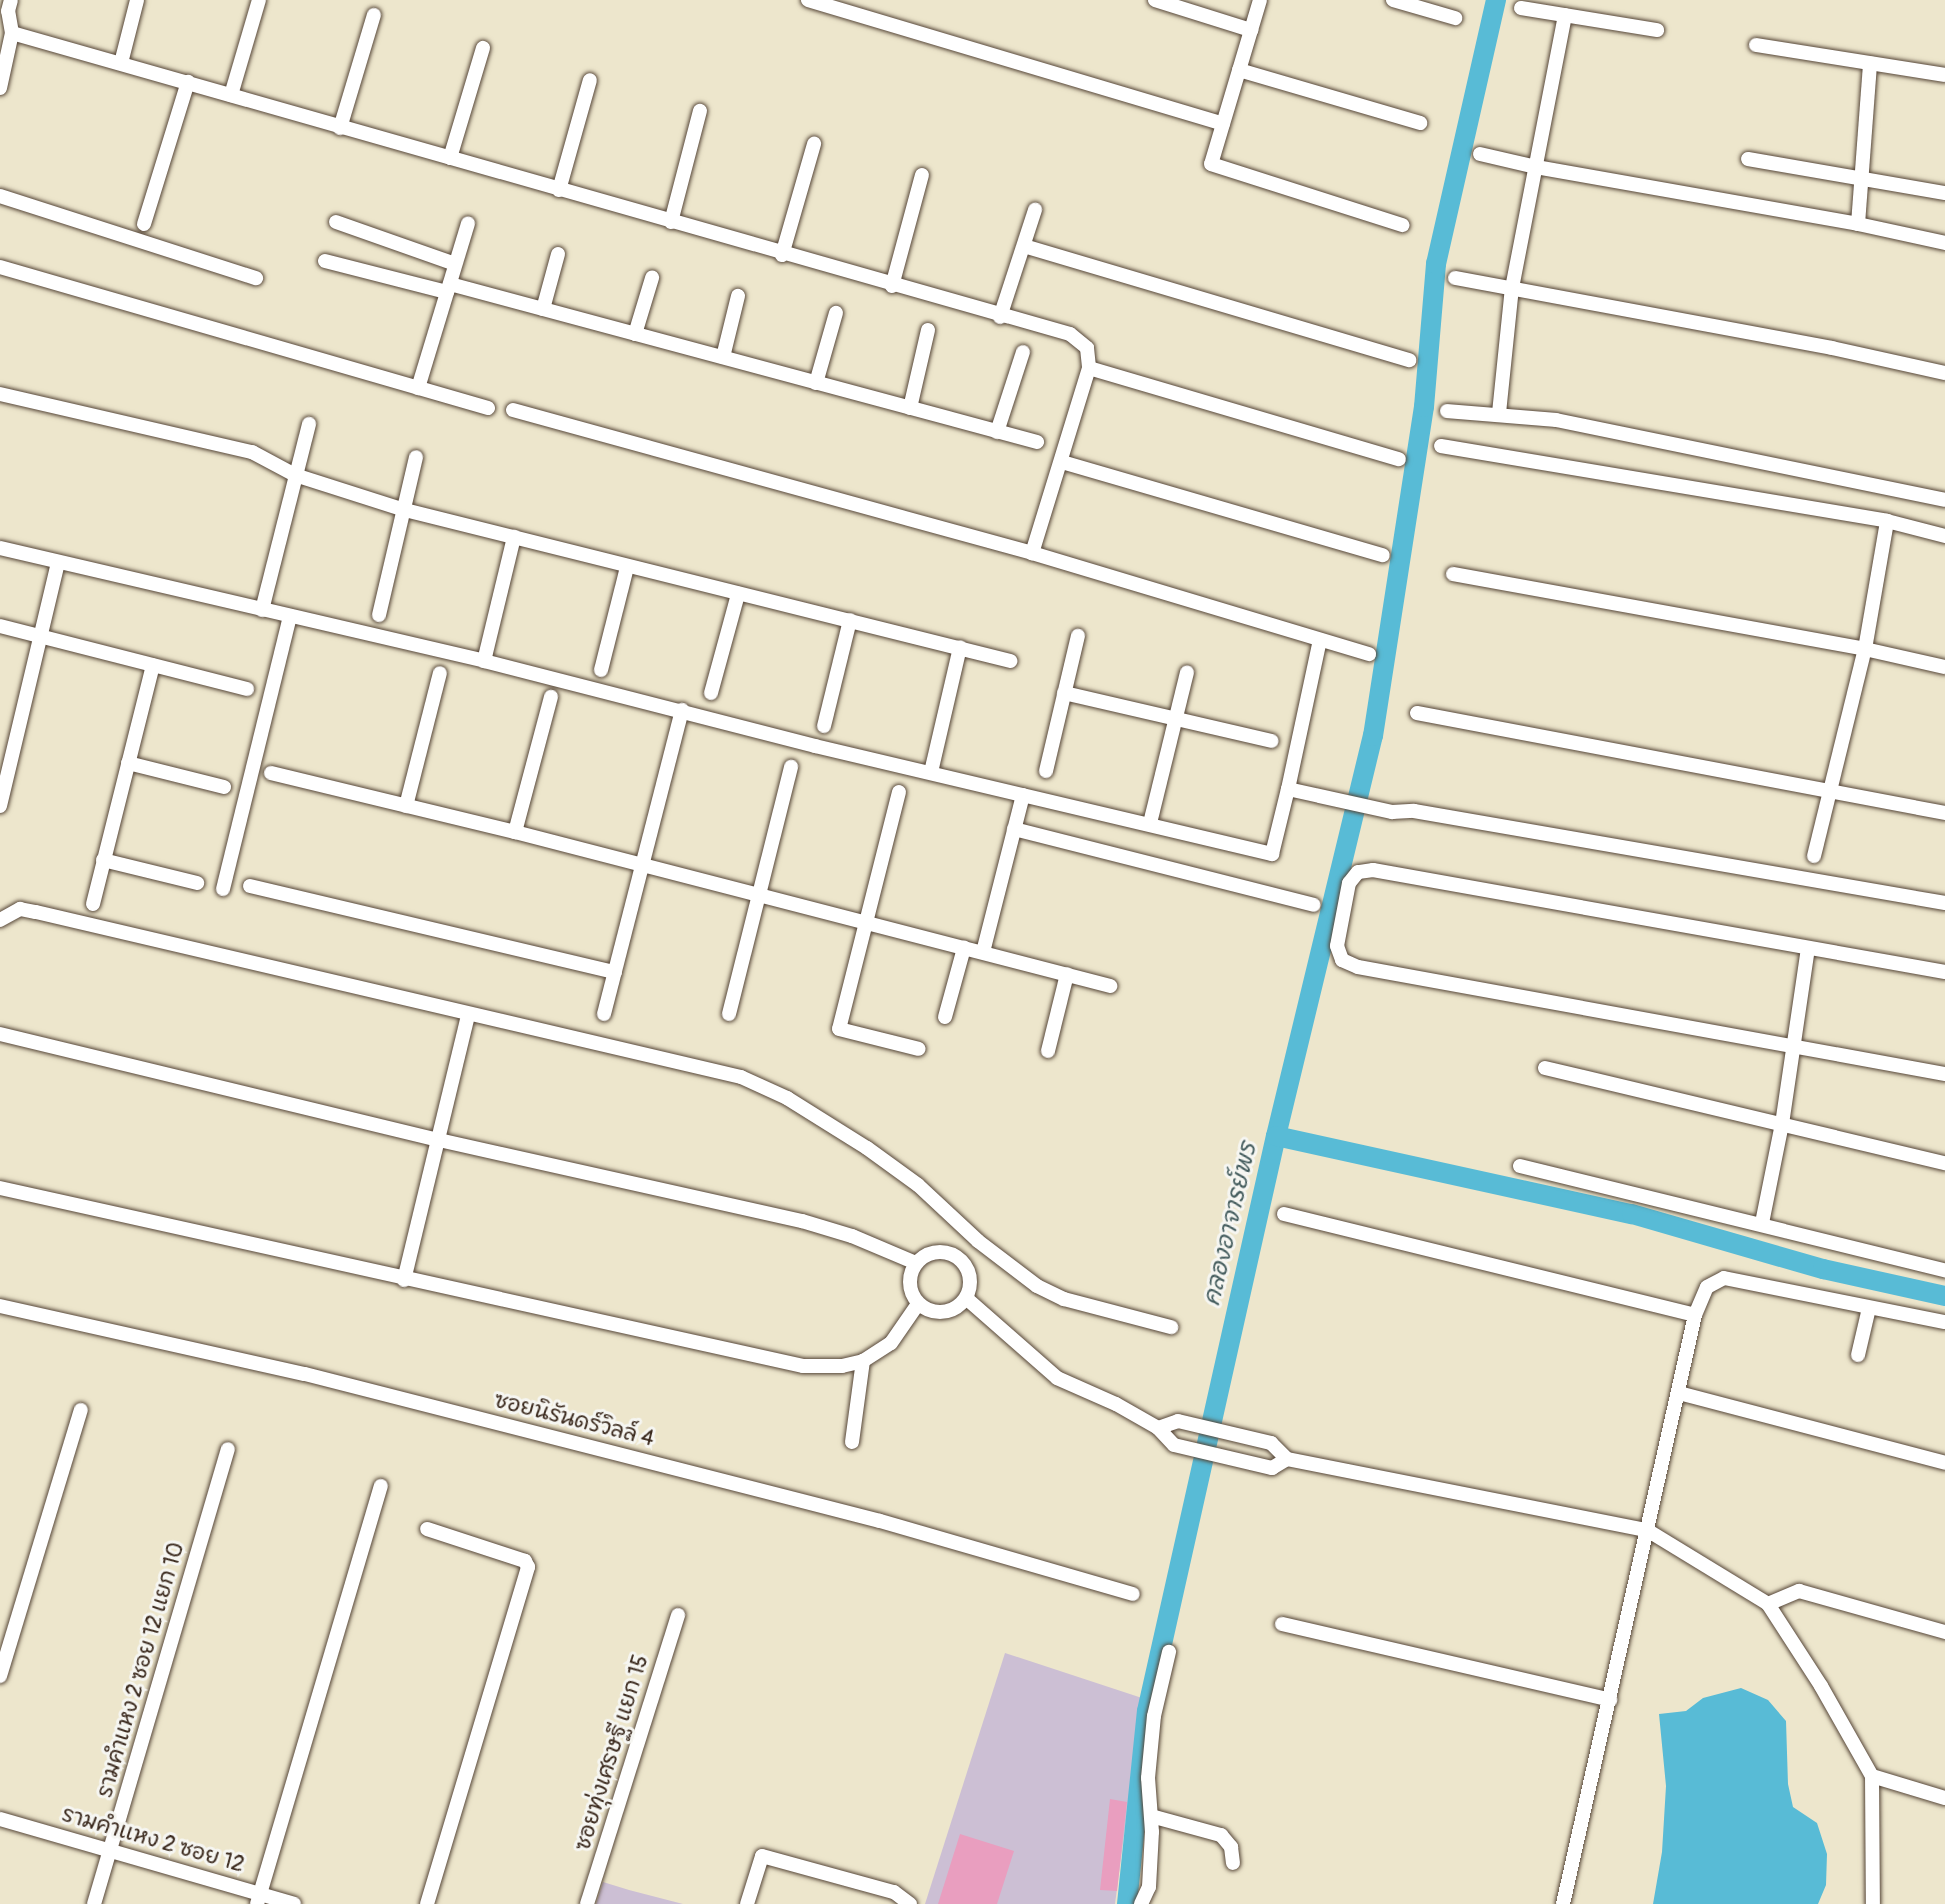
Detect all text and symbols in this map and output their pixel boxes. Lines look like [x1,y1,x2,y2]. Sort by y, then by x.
water label: คลองอาจารย์พร [1197,1140,1263,1308]
street label: ซอยนิรันดร์วิลล์ 4 [491,1387,657,1453]
street label: รามคำแหง 2 ซอย 12 แยก 10 [92,1539,190,1801]
street label: ซอยทุ่งเศรษฐี แยก 15 [570,1652,654,1854]
street label: รามคำแหง 2 ซอย 12 [59,1801,247,1879]

